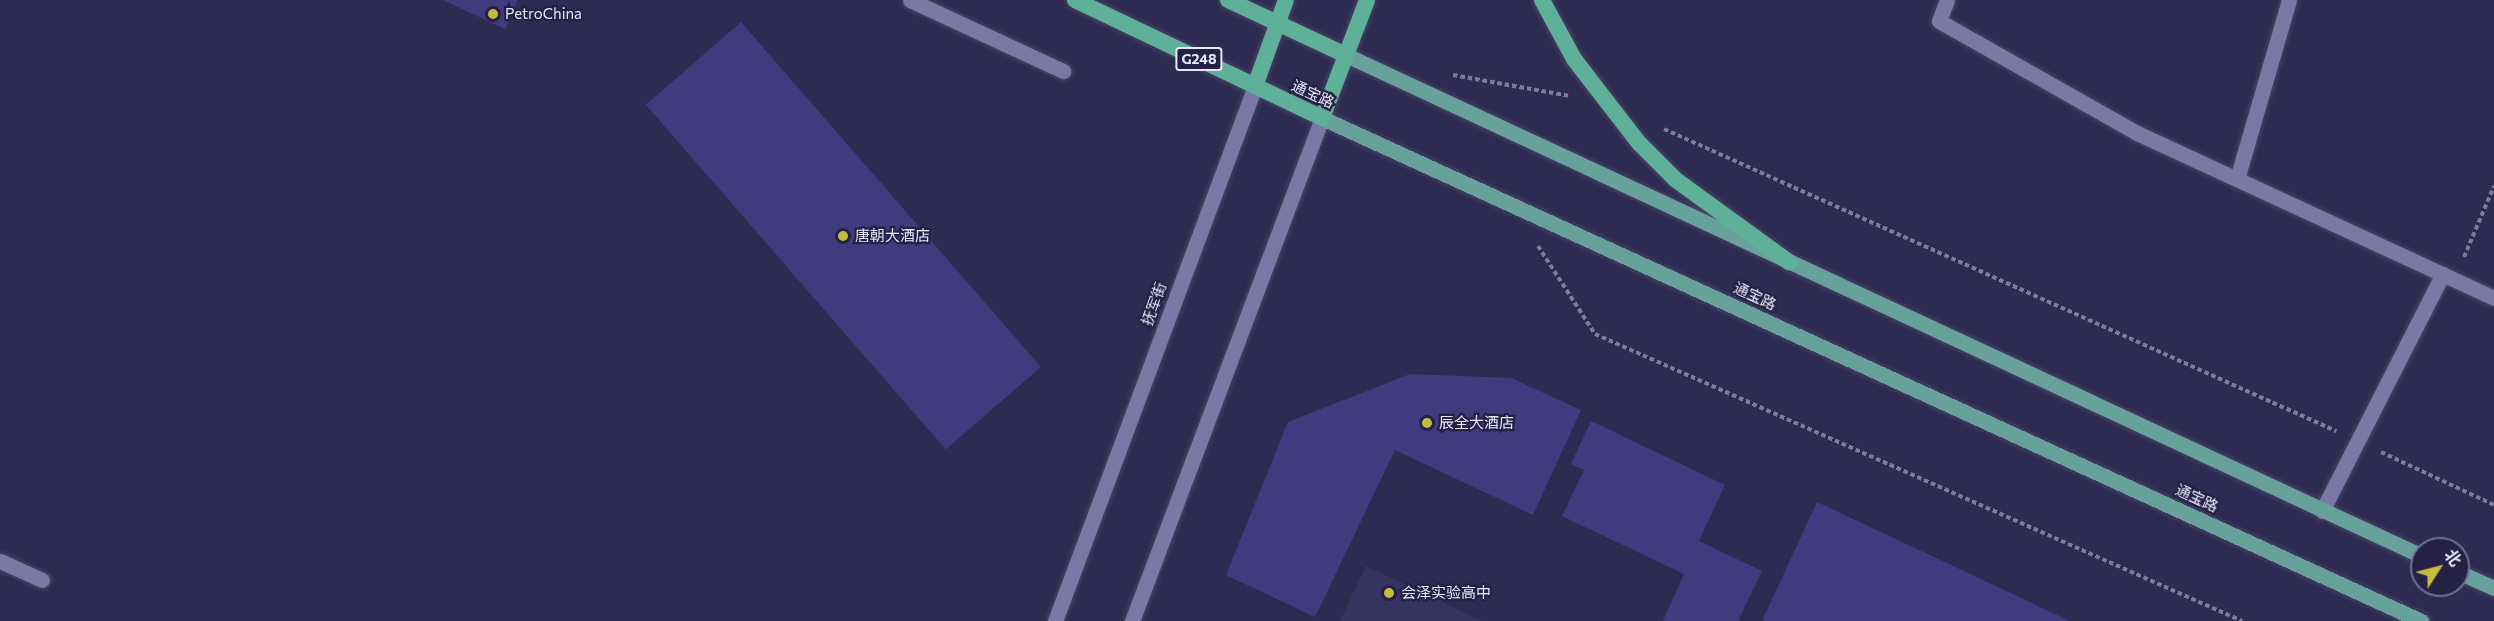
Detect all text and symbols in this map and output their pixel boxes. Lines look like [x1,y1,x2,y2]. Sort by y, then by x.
place label: PetroChina [505,5,582,23]
marker: PetroChina [486,7,500,21]
road number: G248 [1175,48,1223,70]
street label: 通宝路 [1289,76,1337,112]
place label: 唐朝大酒店 [855,227,930,245]
marker: 唐朝大酒店 [836,229,850,243]
street label: 通宝路 [1731,278,1779,314]
street label: 抚军街 [1138,280,1170,328]
place label: 辰全大酒店 [1439,414,1514,432]
marker: 辰全大酒店 [1420,416,1434,430]
street label: 通宝路 [2173,480,2221,516]
north arrow [2410,537,2470,597]
text: 北 [2441,545,2466,569]
place label: 会泽实验高中 [1401,584,1491,602]
marker: 会泽实验高中 [1382,586,1396,600]

